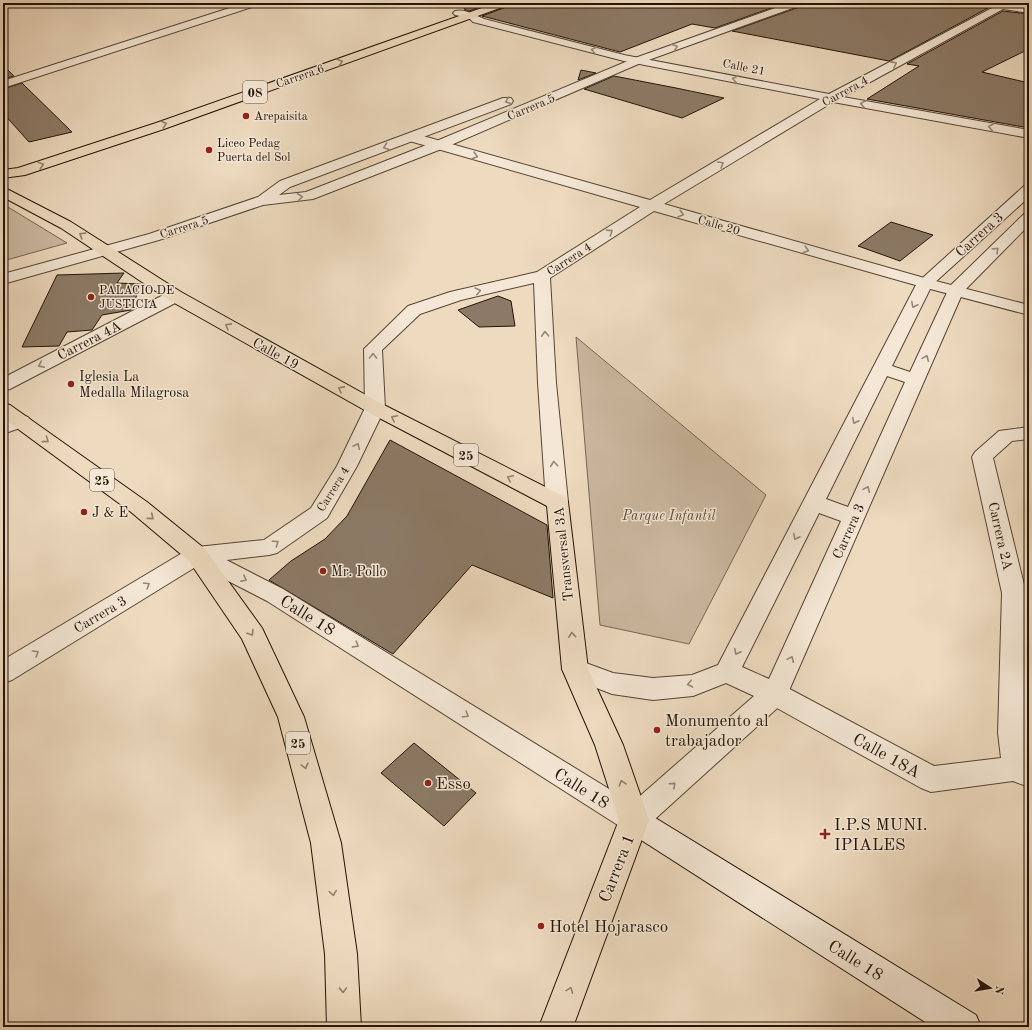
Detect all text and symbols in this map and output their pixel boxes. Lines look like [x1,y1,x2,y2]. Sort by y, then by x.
one-way arrow [672,44,679,52]
one-way arrow [591,47,597,55]
street label: Calle 21 [721,58,766,78]
one-way arrow [336,59,343,67]
one-way arrow [890,61,898,69]
street label: Carrera 6 [274,63,326,91]
street label: Carrera 4 [820,74,871,109]
one-way arrow [732,75,738,84]
road number: 08 [243,81,267,103]
street label: Carrera 5 [505,92,557,123]
one-way arrow [504,97,511,105]
one-way arrow [860,100,866,108]
marker: Arepaisita [241,111,251,121]
place label: Arepaisita [254,111,308,123]
one-way arrow [160,120,167,129]
one-way arrow [988,123,994,132]
place label: Liceo Pedag Puerta del Sol [217,138,291,164]
one-way arrow [382,142,389,150]
marker: Liceo Pedag Puerta del Sol [204,145,214,155]
one-way arrow [471,151,478,160]
one-way arrow [37,161,44,170]
one-way arrow [717,161,724,168]
one-way arrow [297,193,303,202]
one-way arrow [677,209,684,218]
street label: Carrera 3 [953,210,1006,260]
street label: Carrera 5 [158,213,210,241]
street label: Calle 20 [696,214,741,238]
one-way arrow [606,229,613,237]
one-way arrow [79,232,86,240]
street label: Carrera 4 [545,241,594,279]
one-way arrow [803,245,809,253]
one-way arrow [991,247,998,255]
place label: PALACIO DE JUSTICIA [99,285,174,311]
one-way arrow [474,287,481,296]
marker: PALACIO DE JUSTICIA [86,292,96,302]
one-way arrow [911,301,919,308]
street label: Carrera 4A [55,319,124,363]
one-way arrow [225,323,232,330]
one-way arrow [541,331,549,337]
street label: Calle 19 [250,336,301,372]
one-way arrow [369,352,377,358]
one-way arrow [921,354,929,362]
one-way arrow [37,360,45,368]
place label: Iglesia La Medalla Milagrosa [79,370,189,400]
marker: Iglesia La Medalla Milagrosa [66,379,76,389]
one-way arrow [338,387,345,394]
one-way arrow [391,415,399,423]
one-way arrow [852,417,860,424]
one-way arrow [42,435,49,442]
one-way arrow [352,443,360,450]
road number: 25 [454,444,478,466]
one-way arrow [549,461,558,467]
street label: Carrera 4 [315,465,352,514]
road number: 25 [90,469,114,491]
one-way arrow [506,475,514,483]
one-way arrow [862,486,870,493]
street label: Carrera 2A [985,501,1015,572]
street label: Carrera 3 [831,502,867,561]
place label: J & E [92,506,128,520]
street label: Transversal 3A [552,506,576,602]
marker: J & E [79,507,89,517]
park label: Parque Infantil [621,509,716,524]
one-way arrow [146,512,154,519]
one-way arrow [794,533,801,540]
one-way arrow [272,540,279,548]
place label: Mr. Pollo [331,565,387,579]
marker: Mr. Pollo [318,566,328,576]
one-way arrow [240,574,247,582]
one-way arrow [143,583,150,590]
street label: Calle 18 [277,593,338,640]
street label: Carrera 3 [72,594,129,636]
one-way arrow [246,629,254,636]
one-way arrow [567,632,576,638]
one-way arrow [351,641,358,648]
one-way arrow [734,648,742,656]
one-way arrow [32,650,39,658]
one-way arrow [786,655,794,663]
one-way arrow [687,680,694,688]
one-way arrow [461,710,468,717]
place label: Monumento al trabajador [665,713,769,750]
marker: Monumento al trabajador [652,725,662,735]
street label: Calle 18A [850,731,923,782]
road number: 25 [286,732,310,754]
one-way arrow [300,762,309,769]
street label: Calle 18 [551,766,612,813]
place label: Esso [436,776,471,793]
marker: Esso [423,778,433,788]
one-way arrow [618,780,627,787]
one-way arrow [669,783,676,790]
place label: I.P.S MUNI. IPIALES [834,817,928,854]
marker: I.P.S MUNI. IPIALES [819,828,831,840]
street label: Carrera 1 [597,832,638,905]
one-way arrow [328,889,337,896]
place label: Hotel Hojarasco [549,919,668,936]
marker: Hotel Hojarasco [536,921,546,931]
street label: Calle 18 [825,938,886,985]
north arrow [970,968,1010,1008]
text: N [992,985,1005,996]
one-way arrow [338,987,347,993]
one-way arrow [565,987,573,994]

